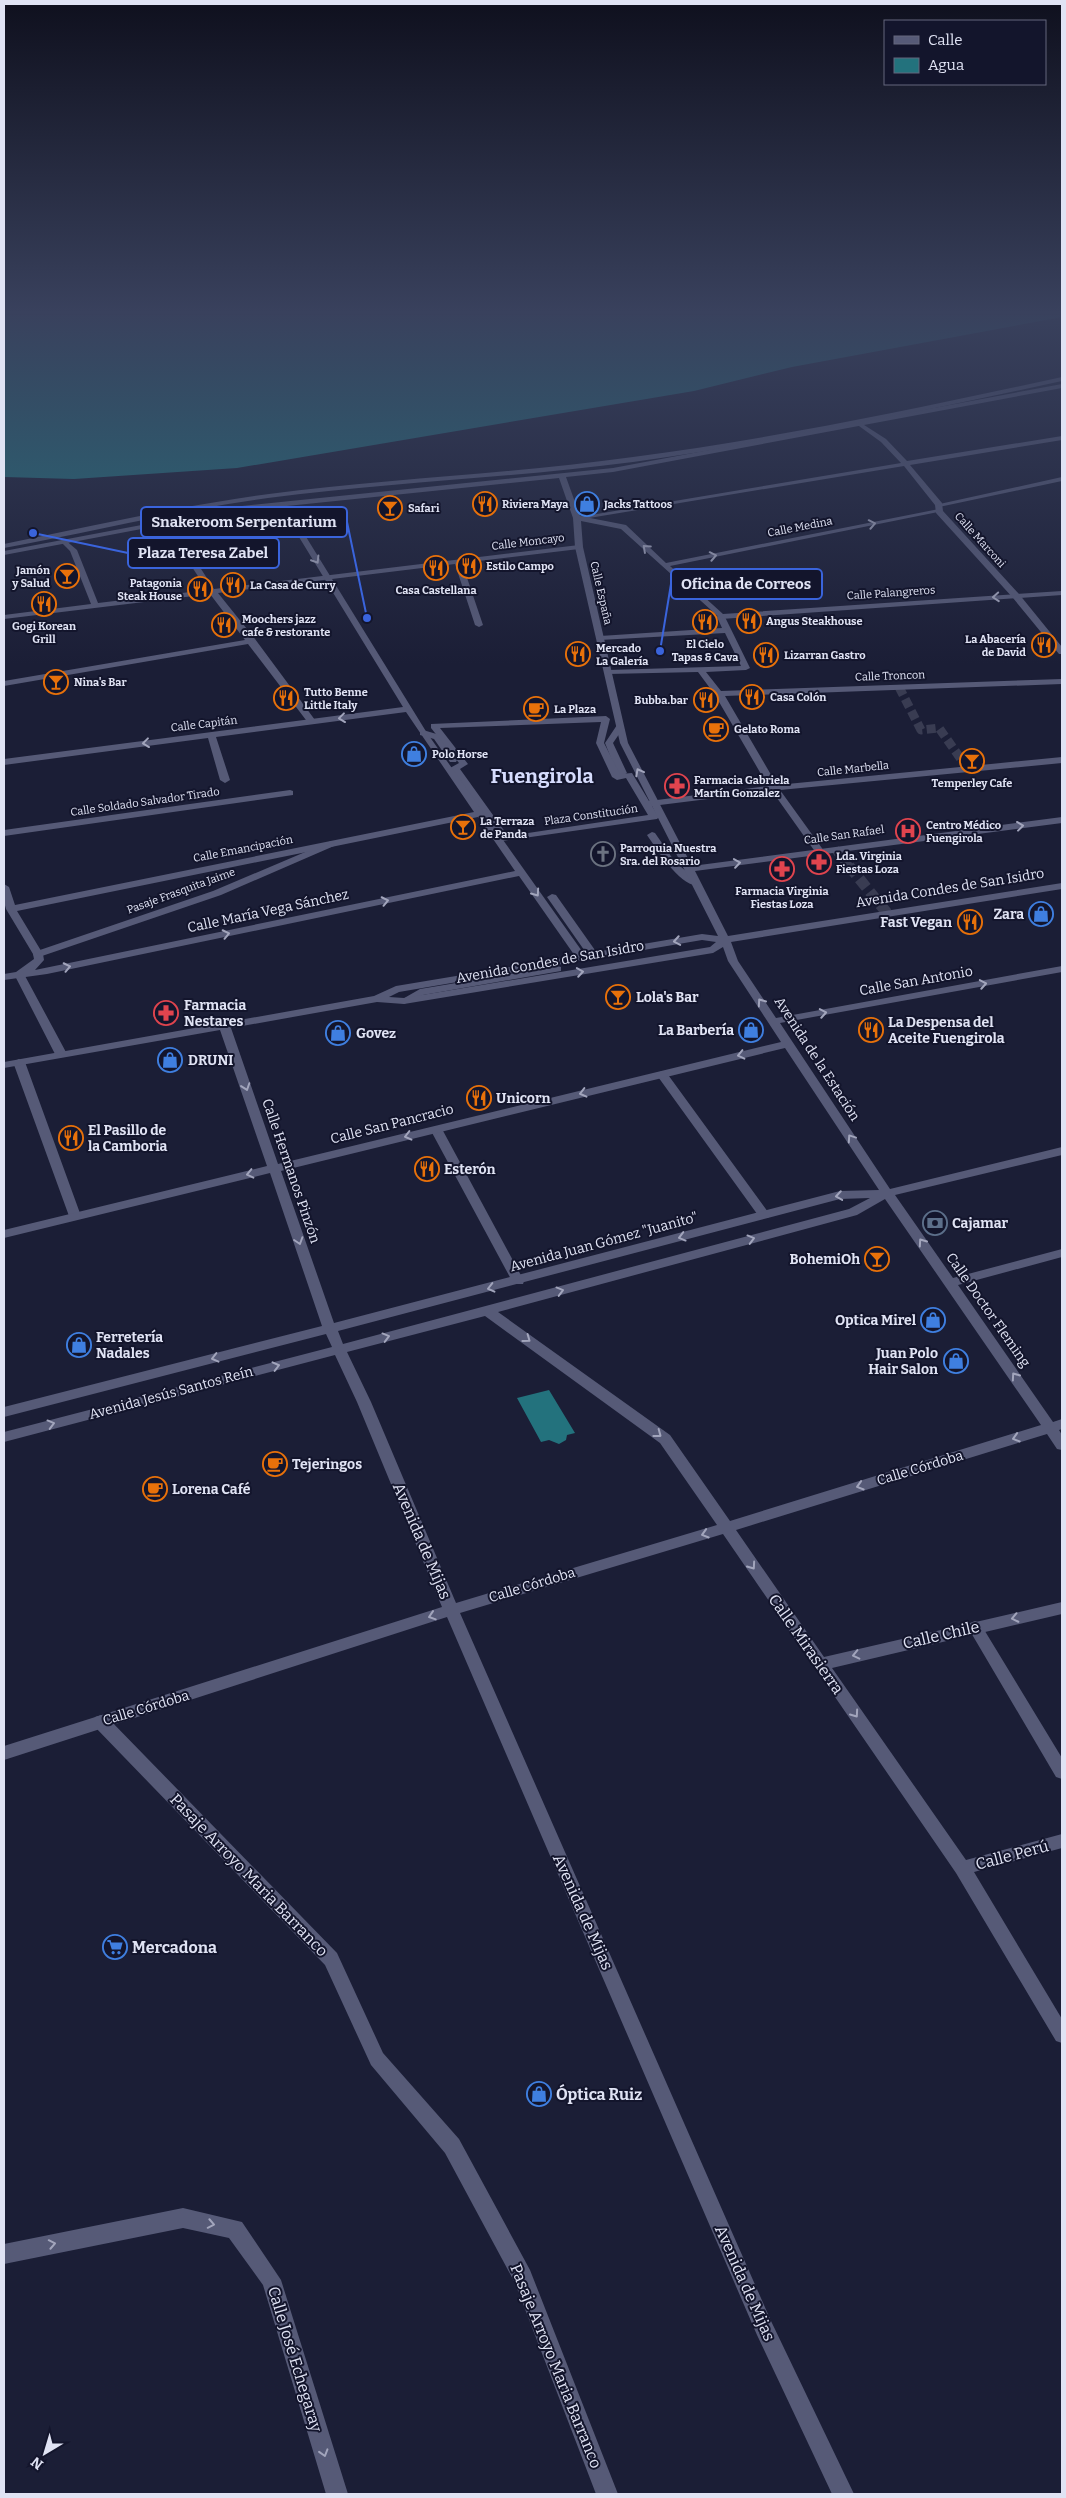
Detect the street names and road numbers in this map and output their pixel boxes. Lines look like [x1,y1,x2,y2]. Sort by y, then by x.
street label: Calle Marconi [952,510,1009,571]
street label: Calle Medina [766,514,834,540]
street label: Calle Moncayo [491,531,565,553]
street label: Calle España [587,560,615,626]
street label: Calle Palangreros [846,583,936,603]
street label: Calle Troncon [855,668,925,684]
street label: Calle Capitán [170,713,238,735]
street label: Calle Marbella [816,759,890,779]
street label: Calle Soldado Salvador Tirado [70,785,220,819]
street label: Plaza Constitución [543,802,639,828]
street label: Calle San Rafael [803,823,885,847]
street label: Calle Emancipación [192,833,294,865]
street label: Pasaje Frasquita Jaime [125,865,237,917]
street label: Avenida Condes de San Isidro [855,865,1045,911]
street label: Calle María Vega Sánchez [186,886,350,936]
street label: Avenida Condes de San Isidro [455,937,645,987]
street label: Calle San Antonio [858,963,974,999]
street label: Avenida de la Estación [771,994,864,1124]
street label: Calle Hermanos Pinzón [258,1096,324,1246]
street label: Calle San Pancracio [329,1100,455,1148]
street label: Avenida Juan Gómez "Juanito" [508,1209,700,1275]
street label: Calle Doctor Fleming [942,1250,1034,1370]
street label: Avenida Jesús Santos Reín [87,1363,255,1423]
street label: Calle Córdoba [875,1447,966,1489]
street label: Avenida de Mijas [389,1480,455,1602]
street label: Calle Córdoba [487,1564,578,1606]
street label: Calle Mirasierra [764,1590,848,1698]
street label: Calle Chile [901,1617,981,1653]
street label: Calle Córdoba [101,1687,192,1729]
street label: Pasaje Arroyo Maria Barranco [166,1790,332,1960]
street label: Calle Perú [973,1836,1051,1874]
street label: Avenida de Mijas [549,1851,617,1973]
street label: Avenida de Mijas [711,2222,779,2344]
street label: Pasaje Arroyo Maria Barranco [506,2261,606,2471]
street label: Calle José Echegaray [264,2284,326,2434]

